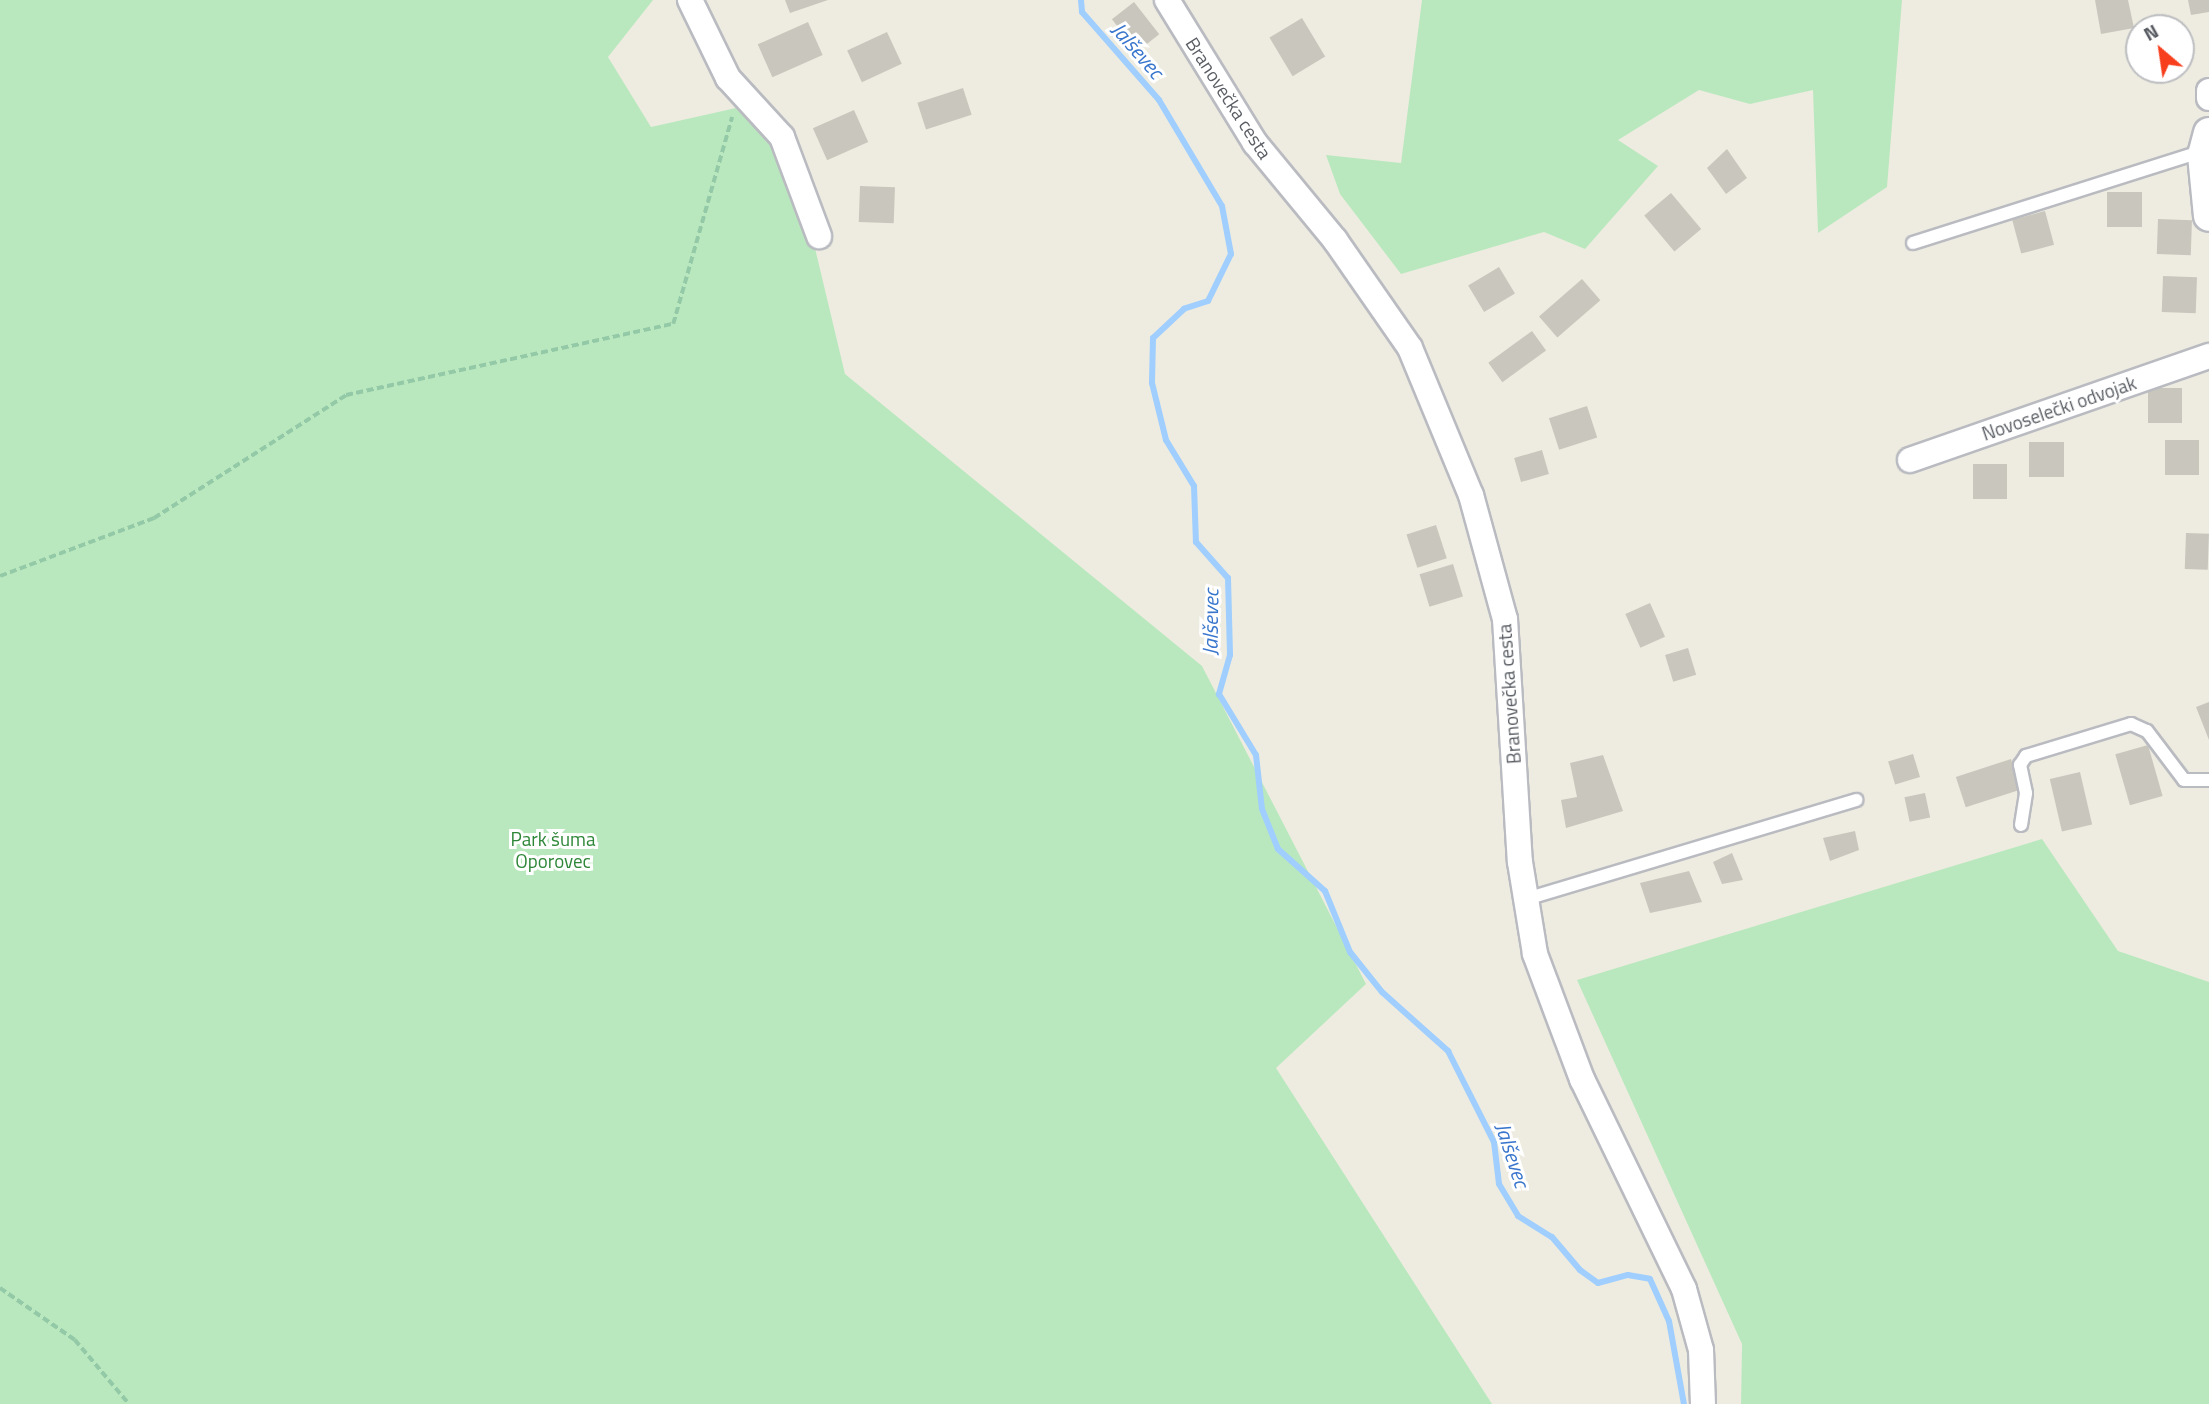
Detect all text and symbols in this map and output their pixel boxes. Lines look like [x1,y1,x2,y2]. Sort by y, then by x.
north arrow [2125,14,2195,84]
text: N [2138,16,2163,48]
water label: Jalševec [1107,17,1169,83]
street label: Branovečka cesta [1181,33,1277,163]
street label: Novoselečki odvojak [1979,371,2139,445]
water label: Jalševec [1197,589,1223,655]
street label: Branovečka cesta [1493,623,1525,765]
park label: Park šuma Oporovec [511,828,595,872]
water label: Jalševec [1491,1119,1535,1191]

